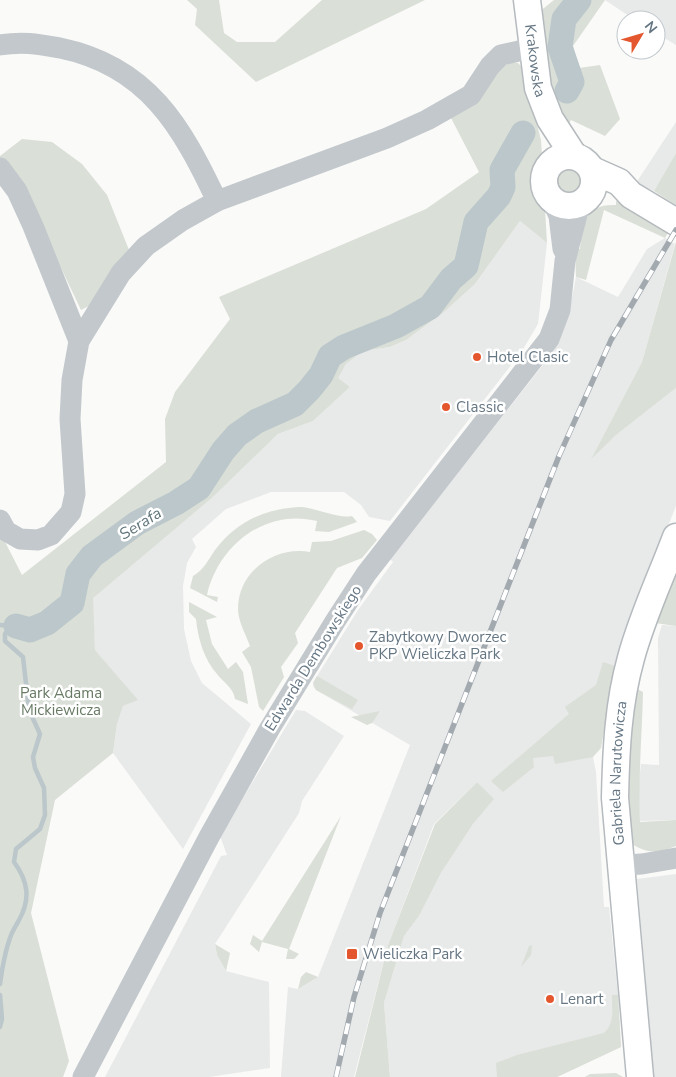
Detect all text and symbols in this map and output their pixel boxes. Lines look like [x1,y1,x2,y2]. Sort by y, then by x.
north arrow [616,10,666,60]
text: N [640,17,662,37]
street label: Krakowska [520,23,551,100]
place label: Hotel Clasic [487,347,568,367]
marker: Hotel Clasic [471,351,483,363]
place label: Classic [456,397,503,417]
marker: Classic [440,401,452,413]
water label: Serafa [115,502,166,545]
street label: Edwarda Dembowskiego [260,581,366,735]
place label: Zabytkowy Dworzec PKP Wieliczka Park [369,627,507,664]
marker: Zabytkowy Dworzec PKP Wieliczka Park [353,640,365,652]
park label: Park Adama Mickiewicza [20,683,102,720]
street label: Gabriela Narutowicza [605,700,632,846]
place label: Wieliczka Park [363,944,462,964]
marker: Wieliczka Park [345,947,359,961]
place label: Lenart [560,989,604,1009]
marker: Lenart [544,993,556,1005]

